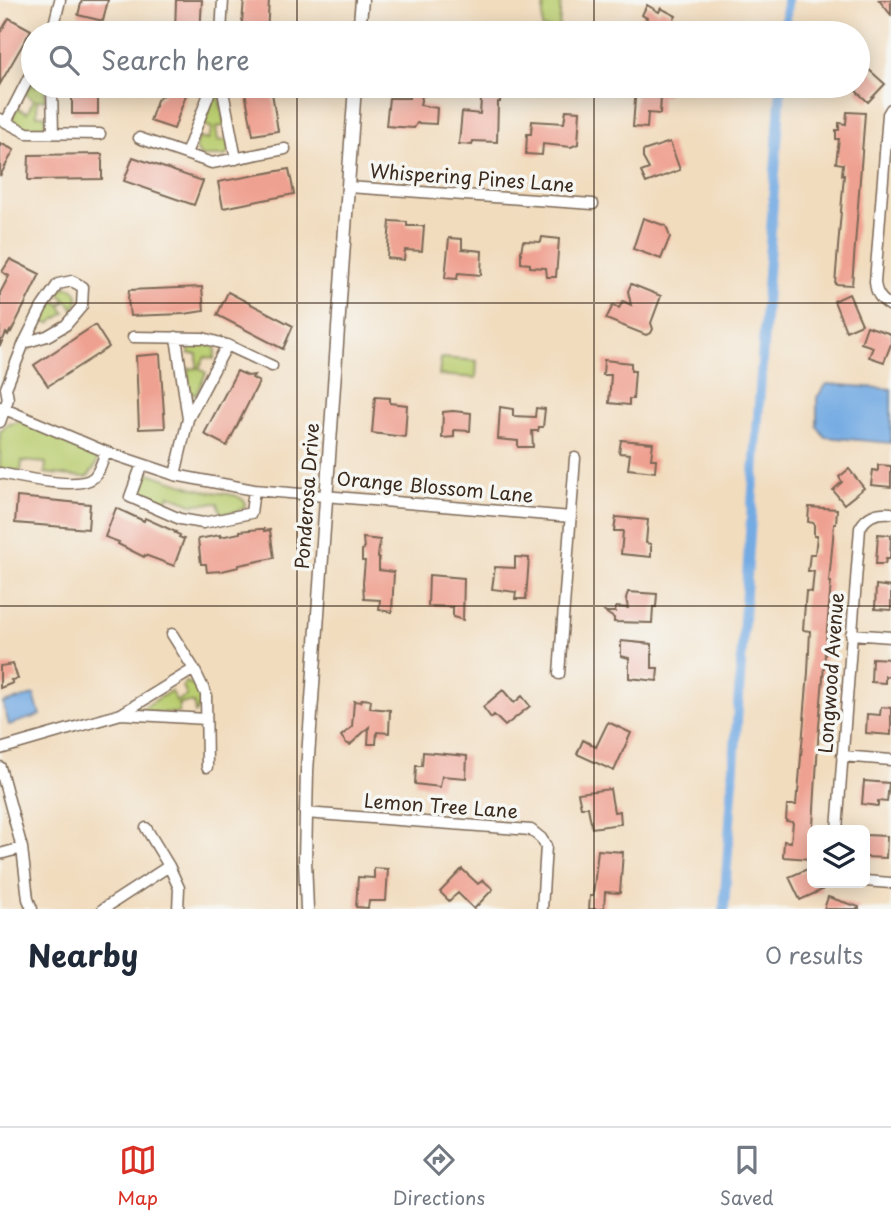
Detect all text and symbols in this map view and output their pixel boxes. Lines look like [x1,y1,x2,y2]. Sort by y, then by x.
search box [21,21,870,98]
text: Search here [101,40,250,79]
icon: search [45,41,83,79]
street label: Whispering Pines Lane [369,156,575,198]
street label: Ponderosa Drive [287,422,325,570]
street label: Orange Blossom Lane [335,463,535,509]
street label: Longwood Avenue [810,592,850,754]
street label: Lemon Tree Lane [363,786,519,824]
map controls [807,825,870,888]
button: layers [807,825,870,888]
text: Nearby [28,932,138,977]
text: 0 results [765,937,863,972]
tab: Map [117,1141,158,1211]
tab: Directions [393,1141,485,1211]
tab: Saved [720,1141,774,1211]

